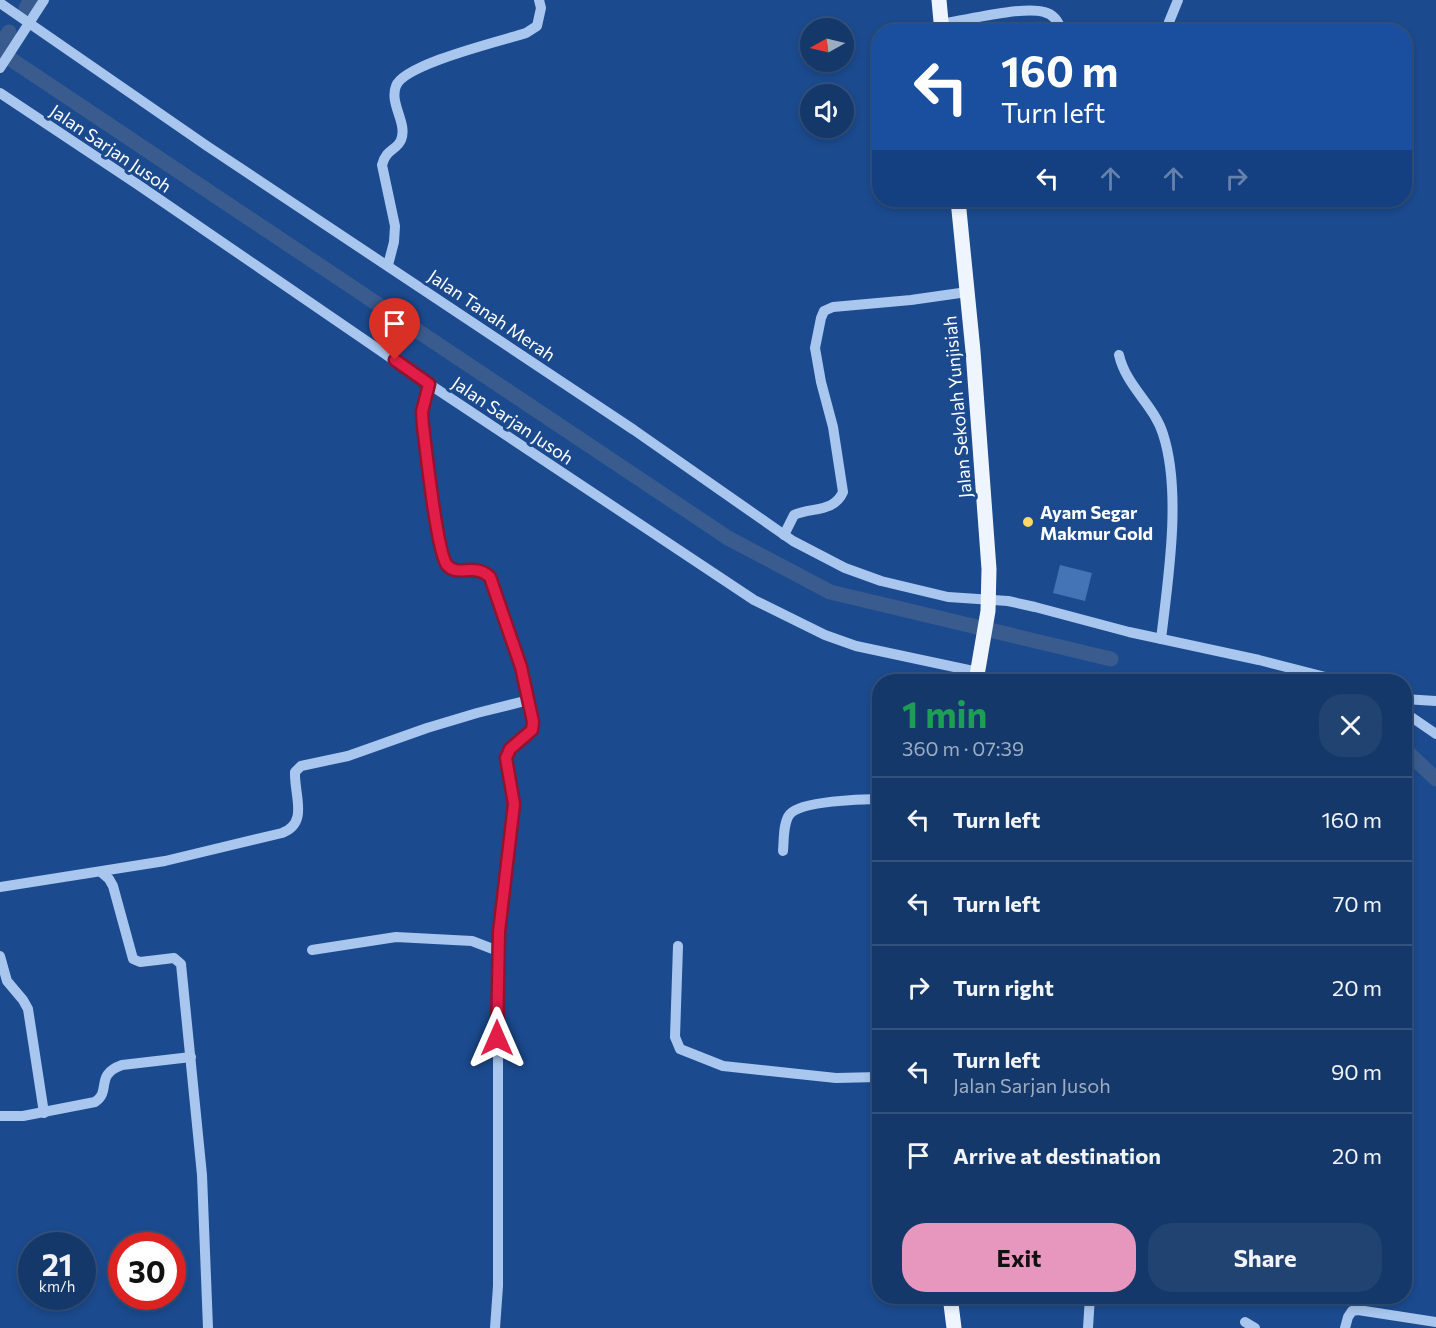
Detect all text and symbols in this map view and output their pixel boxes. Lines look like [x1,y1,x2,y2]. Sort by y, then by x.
north arrow [800,18,854,72]
map controls [800,18,854,138]
text: 160 m [1001,44,1119,96]
icon: left [902,48,980,126]
button: sound [800,84,854,138]
text: Turn left [1001,96,1105,129]
street label: Jalan Sarjan Jusoh [46,99,176,197]
icon: left [1031,162,1064,195]
icon: ahead [1094,162,1127,195]
icon: ahead [1157,162,1190,195]
icon: right [1220,162,1253,195]
street label: Jalan Tanah Merah [424,264,560,366]
pin [369,298,420,360]
icon: arrive [378,307,411,340]
street label: Jalan Sekolah Yunjisiah [938,315,976,499]
street label: Jalan Sarjan Jusoh [448,371,578,469]
place label: Ayam Segar Makmur Gold [1040,501,1153,544]
marker: Ayam Segar Makmur Gold [1021,515,1035,529]
text: 1 min [902,691,987,735]
button: close [1319,694,1382,757]
text: 360 m · 07:39 [902,736,1024,760]
icon: left [902,803,935,836]
text: Turn left [953,806,1040,833]
text: 160 m [1321,806,1382,833]
icon: left [902,887,935,920]
text: Turn left [953,890,1040,917]
text: 70 m [1333,890,1382,917]
icon: right [902,971,935,1004]
text: Turn right [953,974,1054,1001]
text: 20 m [1332,974,1382,1001]
position arrow [465,1006,529,1070]
text: Turn left [953,1046,1040,1073]
icon: left [902,1055,935,1088]
text: 90 m [1331,1058,1382,1085]
text: Jalan Sarjan Jusoh [953,1073,1111,1097]
icon: arrive [902,1139,935,1172]
text: Arrive at destination [953,1142,1161,1169]
text: 20 m [1332,1142,1382,1169]
button: Exit [902,1223,1136,1292]
button: Share [1148,1223,1382,1292]
speed limit sign: 30 [108,1232,186,1310]
text: 21 [42,1245,72,1282]
text: km/h [39,1277,75,1295]

